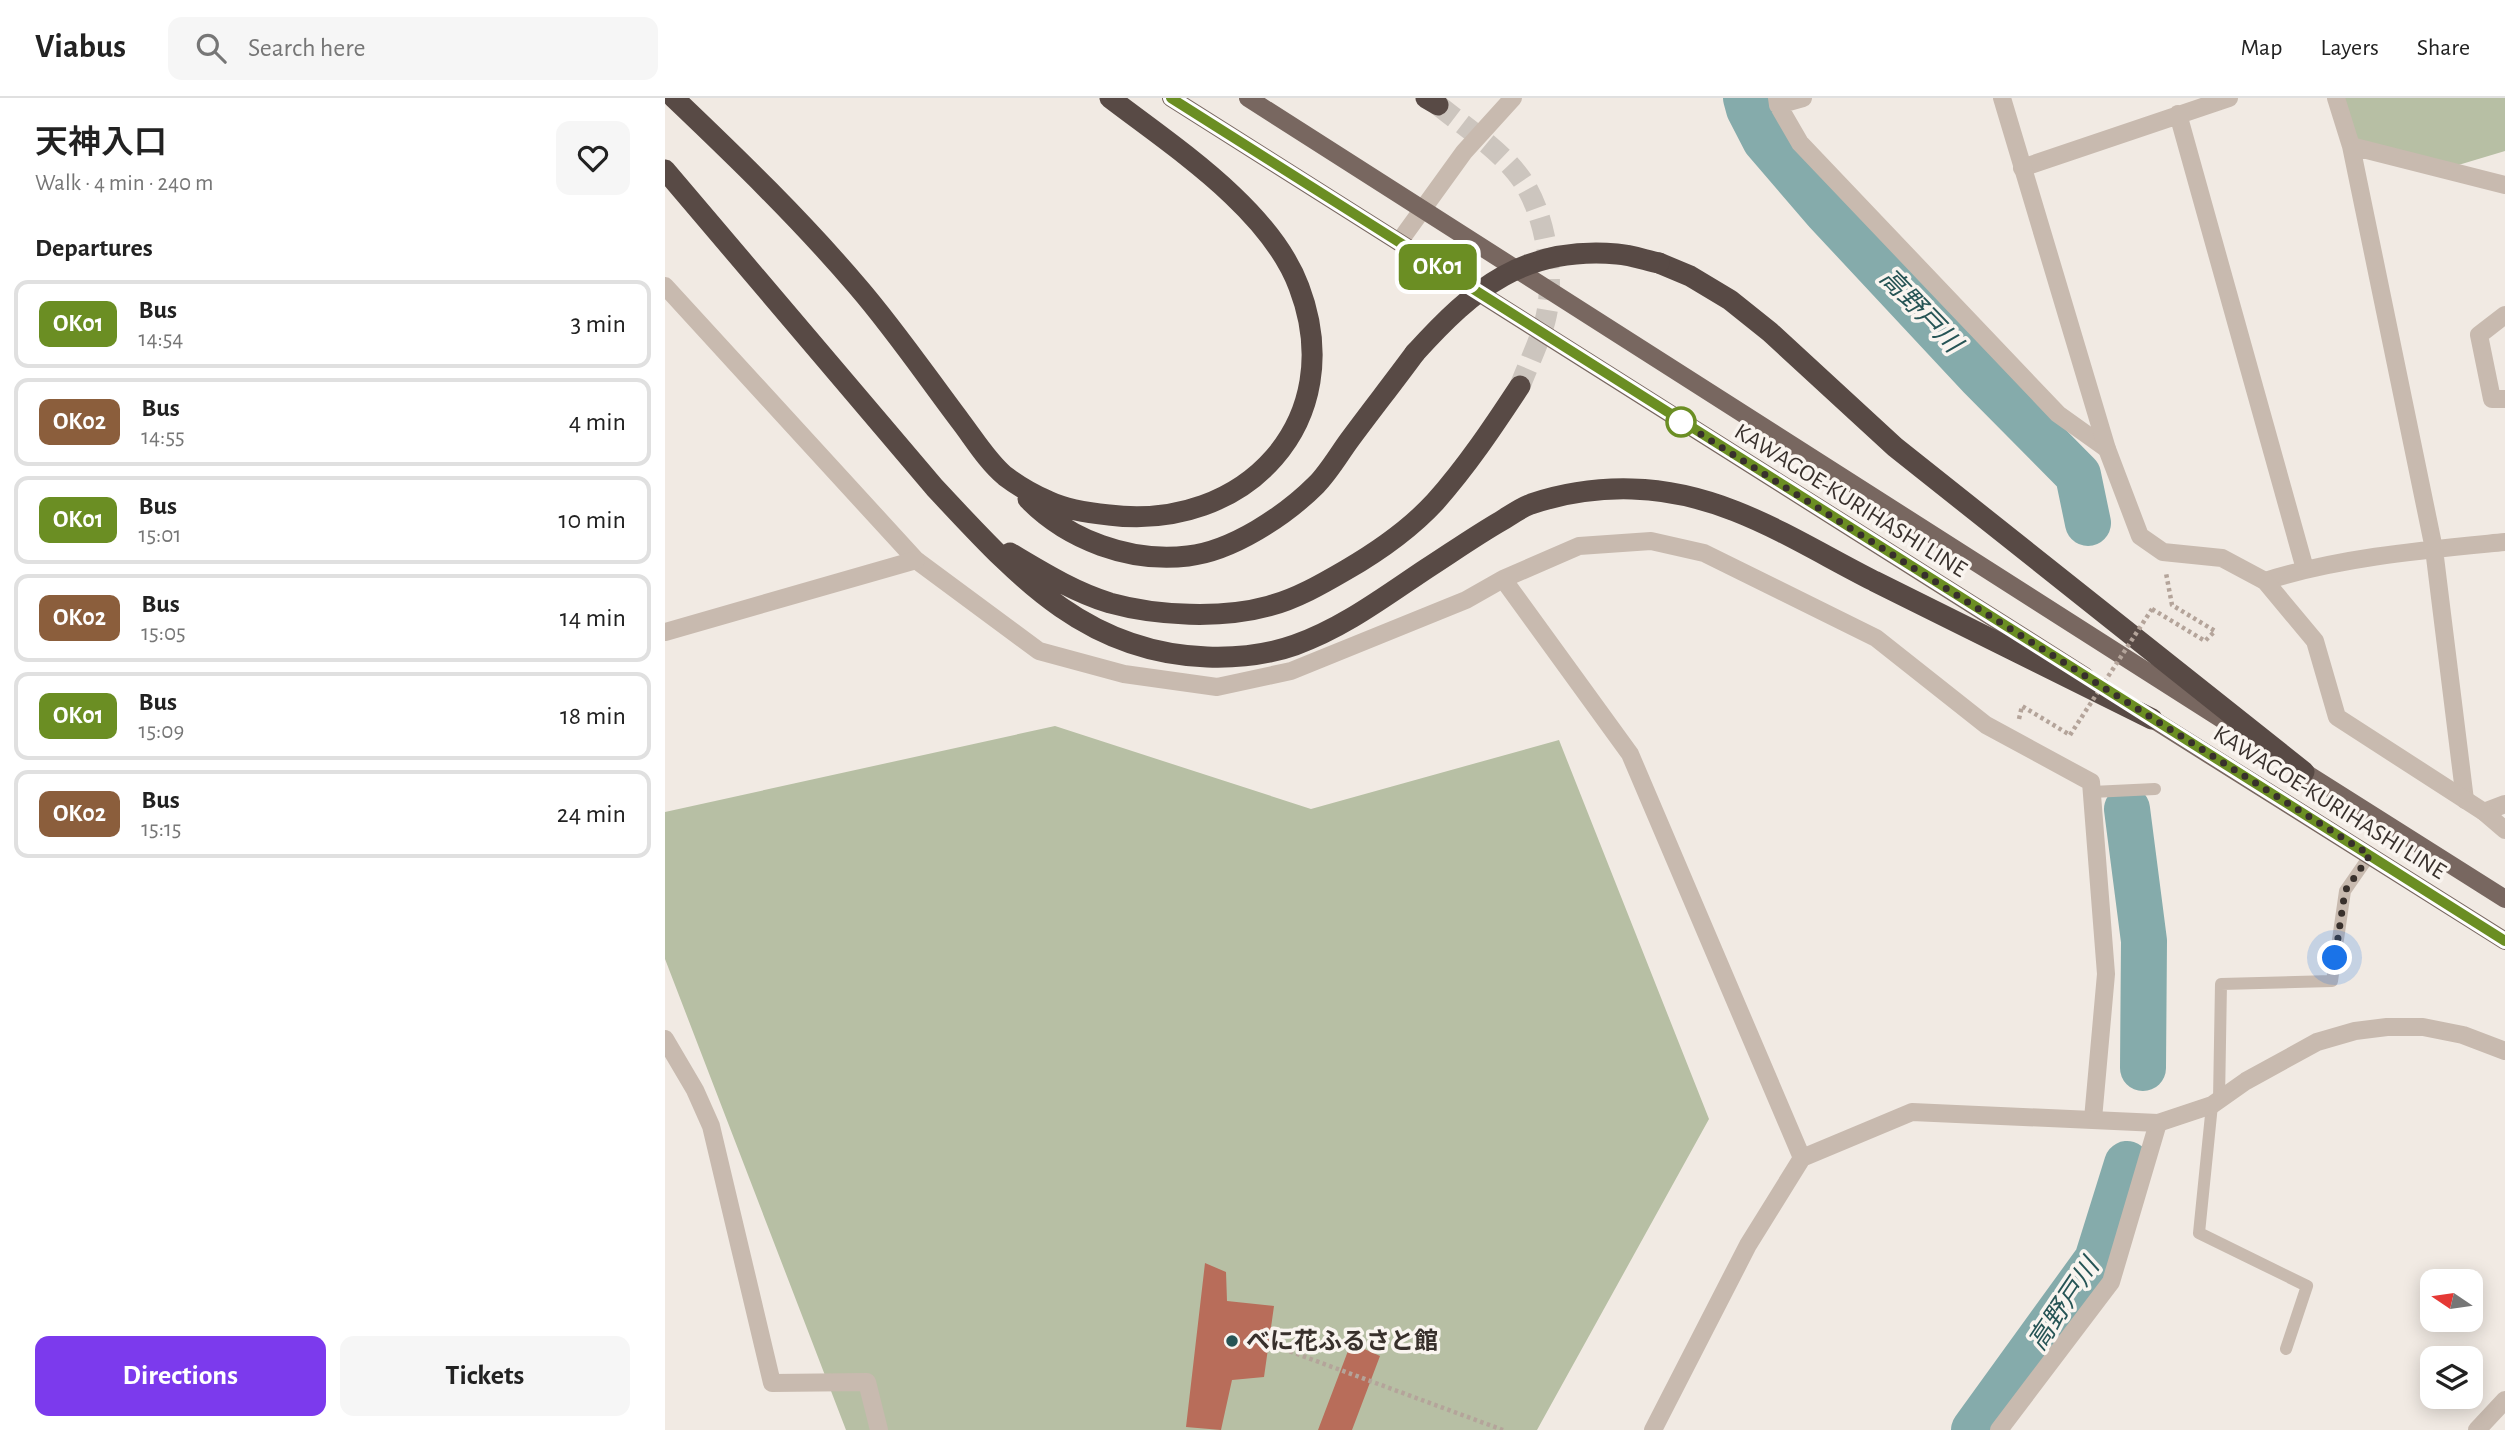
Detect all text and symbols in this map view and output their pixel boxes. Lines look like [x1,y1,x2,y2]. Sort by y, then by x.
search box [168,17,658,80]
icon: search [192,29,230,67]
text: Viabus [35,31,126,64]
text: Search here [248,35,366,61]
text: Map [2240,36,2282,60]
text: Layers [2320,36,2379,60]
text: Share [2417,36,2470,60]
button: heart [556,121,630,195]
text: 天神入口 [35,127,167,160]
text: Walk · 4 min · 240 m [35,172,213,195]
text: Departures [35,235,153,261]
line badge: OK01 [1389,244,1487,290]
text: OK01 [1413,255,1463,279]
water label: 高野戸川 [1875,264,1969,359]
text: Bus [138,297,177,323]
text: 3 min [570,311,626,337]
text: OK01 [53,312,103,336]
text: 14:54 [138,328,183,351]
text: Bus [141,395,180,421]
unlabelled marker [1666,407,1696,437]
text: 4 min [569,409,626,435]
text: OK02 [53,410,106,434]
street label: KAWAGOE-KURIHASHI LINE [1730,419,1971,582]
text: 14:55 [141,426,185,449]
text: Bus [138,493,177,519]
text: 10 min [559,507,626,533]
text: OK01 [53,508,103,532]
text: 15:01 [138,524,181,547]
text: Bus [141,591,180,617]
text: 14 min [560,605,626,631]
text: OK02 [53,606,106,630]
text: 15:05 [141,622,186,645]
text: Bus [138,689,177,715]
text: 18 min [560,703,626,729]
text: OK01 [53,704,103,728]
text: 15:09 [138,720,184,743]
street label: KAWAGOE-KURIHASHI LINE [2209,721,2450,884]
text: Bus [141,787,180,813]
text: 24 min [557,801,626,827]
text: OK02 [53,802,106,826]
text: 15:15 [141,818,181,841]
your location [2317,940,2352,975]
water label: 高野戸川 [2023,1251,2105,1355]
north arrow [2420,1269,2483,1332]
map controls [2420,1269,2483,1409]
place label: べに花ふるさと館 [1246,1328,1438,1354]
marker: べに花ふるさと館 [1224,1333,1240,1349]
button: Directions [35,1336,326,1416]
button: Tickets [340,1336,630,1416]
button: layers [2420,1346,2483,1409]

